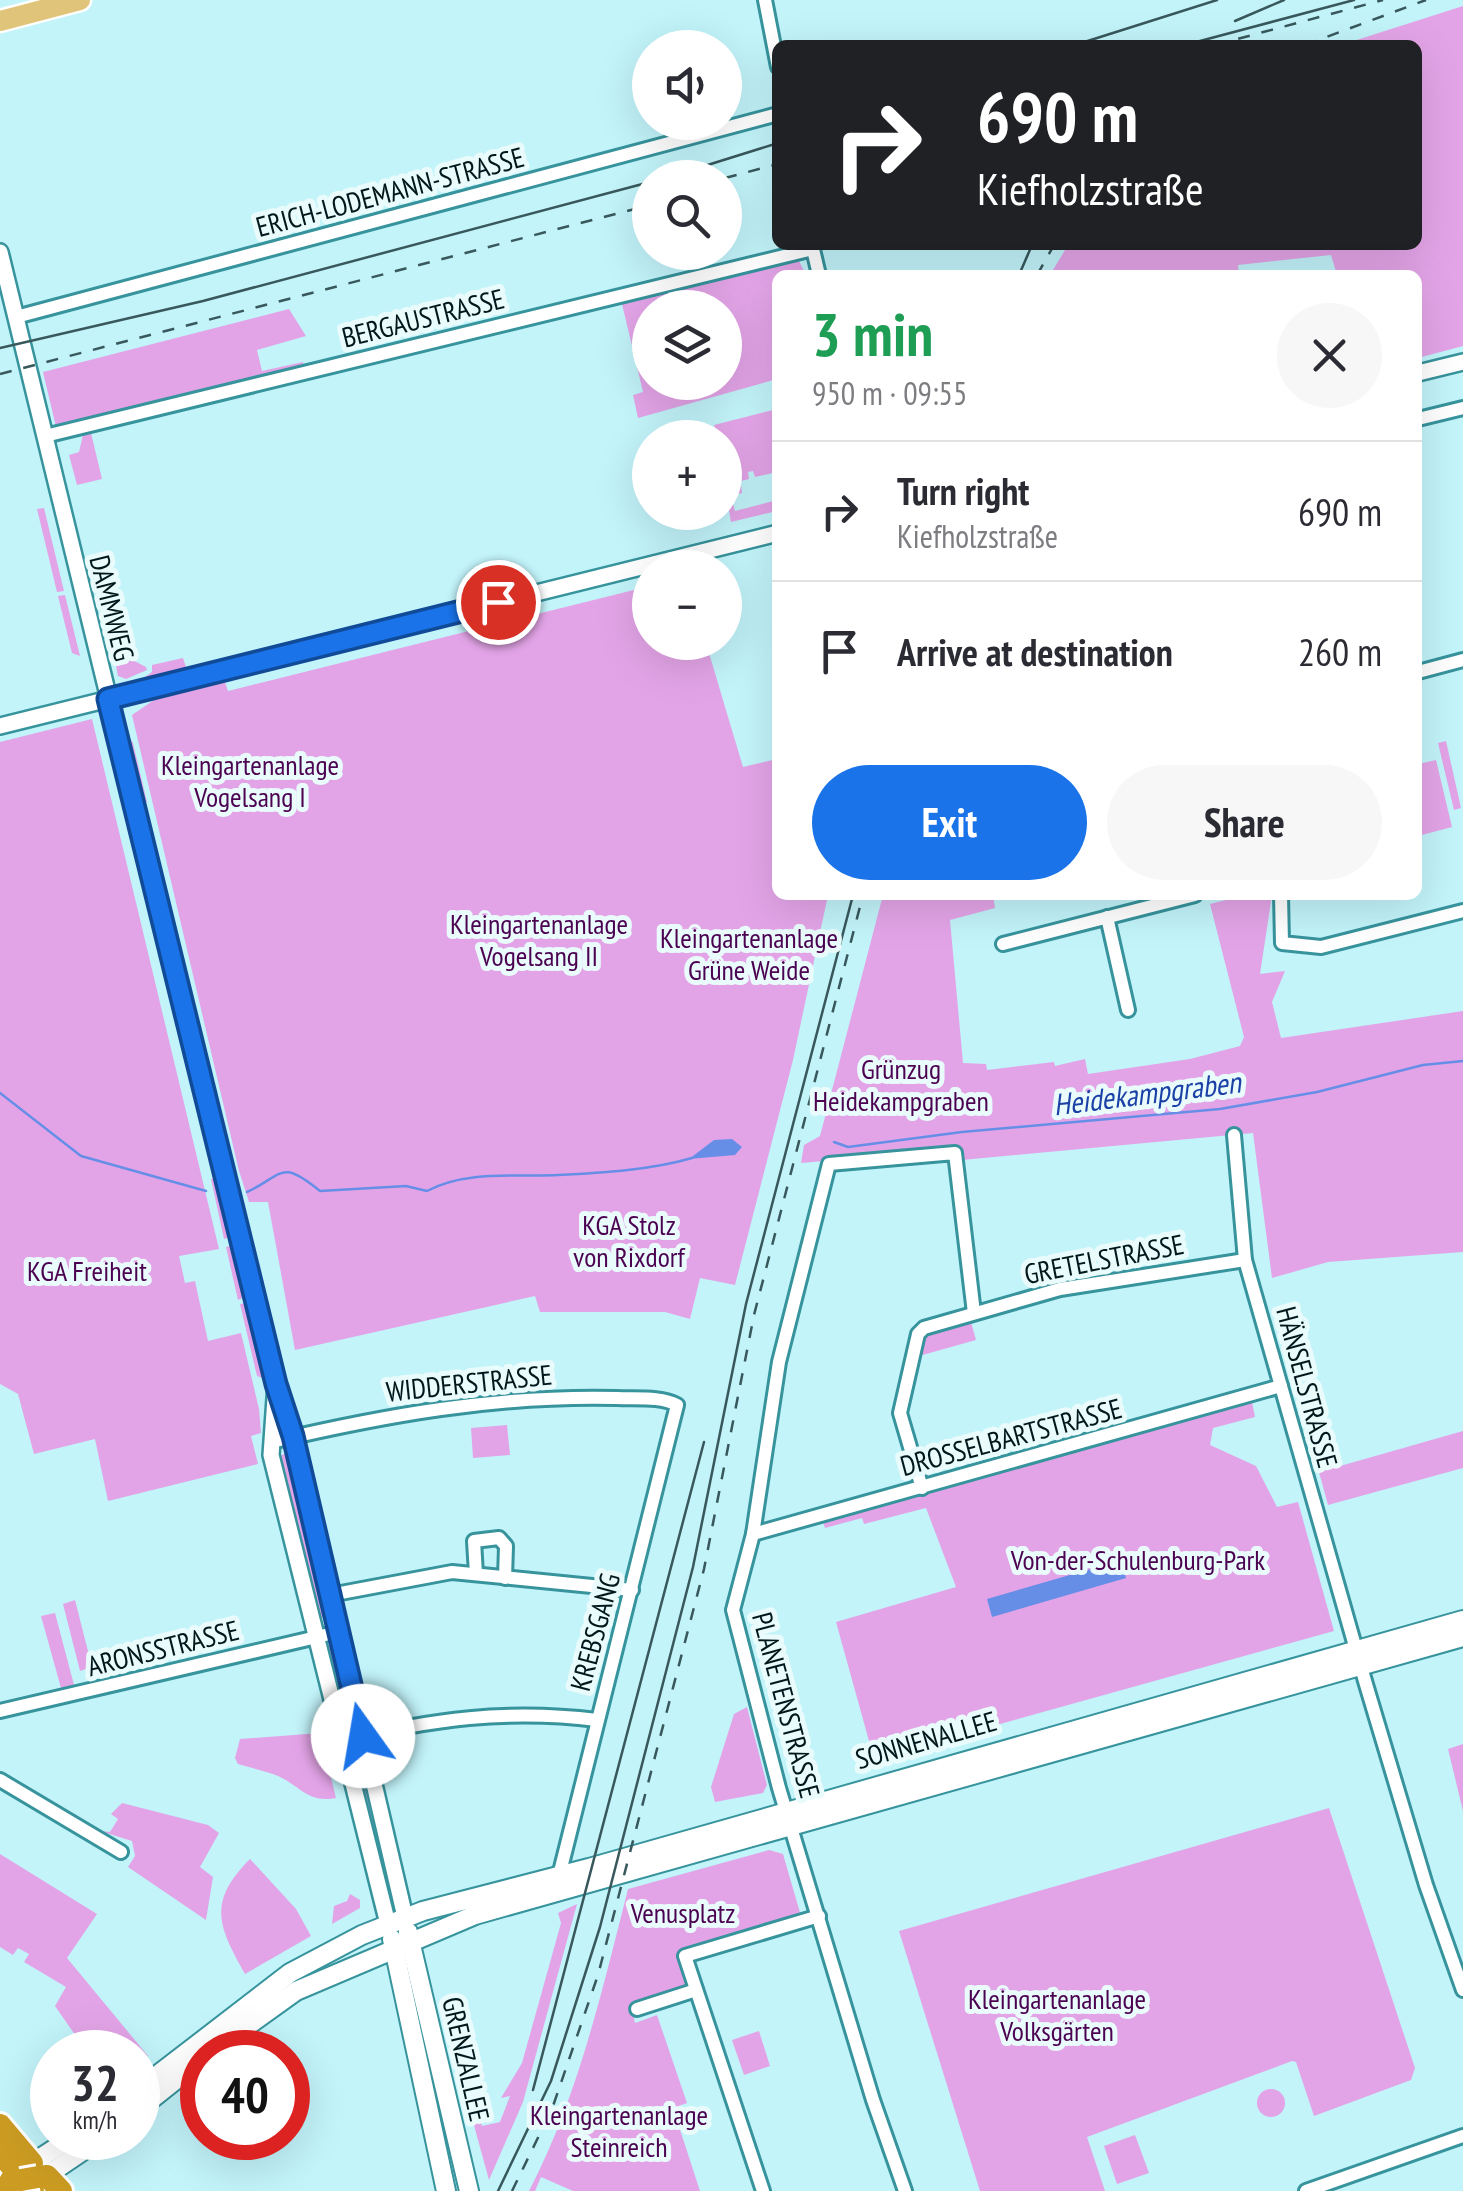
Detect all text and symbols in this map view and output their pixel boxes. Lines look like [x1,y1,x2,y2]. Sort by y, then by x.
map controls [632,30,742,660]
button: sound [632,30,742,140]
text: 690 m [977,71,1138,161]
icon: right [812,80,942,210]
street label: ERICH-LODEMANN-STRASSE [252,138,528,245]
text: Kiefholzstraße [977,159,1204,217]
button: search [632,160,742,270]
street label: BERGAUSTRASSE [338,279,508,356]
button: layers [632,290,742,400]
text: 3 min [812,295,933,373]
button: close [1277,303,1382,408]
text: 950 m · 09:55 [812,372,967,414]
button: + [632,420,742,530]
text: Turn right [897,466,1029,515]
icon: right [812,484,867,539]
text: 690 m [1298,487,1382,536]
text: Kiefholzstraße [897,515,1058,557]
button: − [632,550,742,660]
street label: DAMMWEG [82,551,143,665]
pin [456,560,541,645]
icon: arrive [471,575,526,630]
icon: arrive [812,624,867,679]
text: Arrive at destination [897,627,1173,676]
text: 260 m [1298,627,1382,676]
park label: Kleingartenanlage Vogelsang I [161,746,339,815]
button: Exit [812,765,1087,880]
button: Share [1107,765,1382,880]
park label: Kleingartenanlage Vogelsang II [450,905,628,974]
park label: Kleingartenanlage Grüne Weide [660,919,838,988]
park label: Grünzug Heidekampgraben [813,1050,989,1119]
water label: Heidekampgraben [1051,1061,1244,1123]
park label: KGA Stolz von Rixdorf [573,1206,686,1275]
street label: GRETELSTRASSE [1021,1225,1187,1292]
park label: KGA Freiheit [27,1252,147,1289]
street label: HÄNSELSTRASSE [1268,1302,1347,1472]
street label: WIDDERSTRASSE [384,1355,554,1410]
street label: DROSSELBARTSTRASSE [896,1389,1126,1484]
park label: Von-der-Schulenburg-Park [1010,1541,1265,1578]
street label: KREBSGANG [561,1569,628,1695]
street label: PLANETENSTRASSE [744,1608,829,1802]
street label: ARONSSTRASSE [83,1611,242,1684]
position arrow [311,1684,415,1788]
street label: SONNENALLEE [851,1702,1001,1777]
park label: Venusplatz [630,1894,735,1931]
park label: Kleingartenanlage Volksgärten [968,1980,1146,2049]
street label: GRENZALLEE [434,1993,499,2125]
speed limit sign: 40 [180,2030,310,2160]
text: 32 [71,2050,119,2115]
park label: Kleingartenanlage Steinreich [530,2096,708,2165]
text: km/h [73,2104,117,2136]

